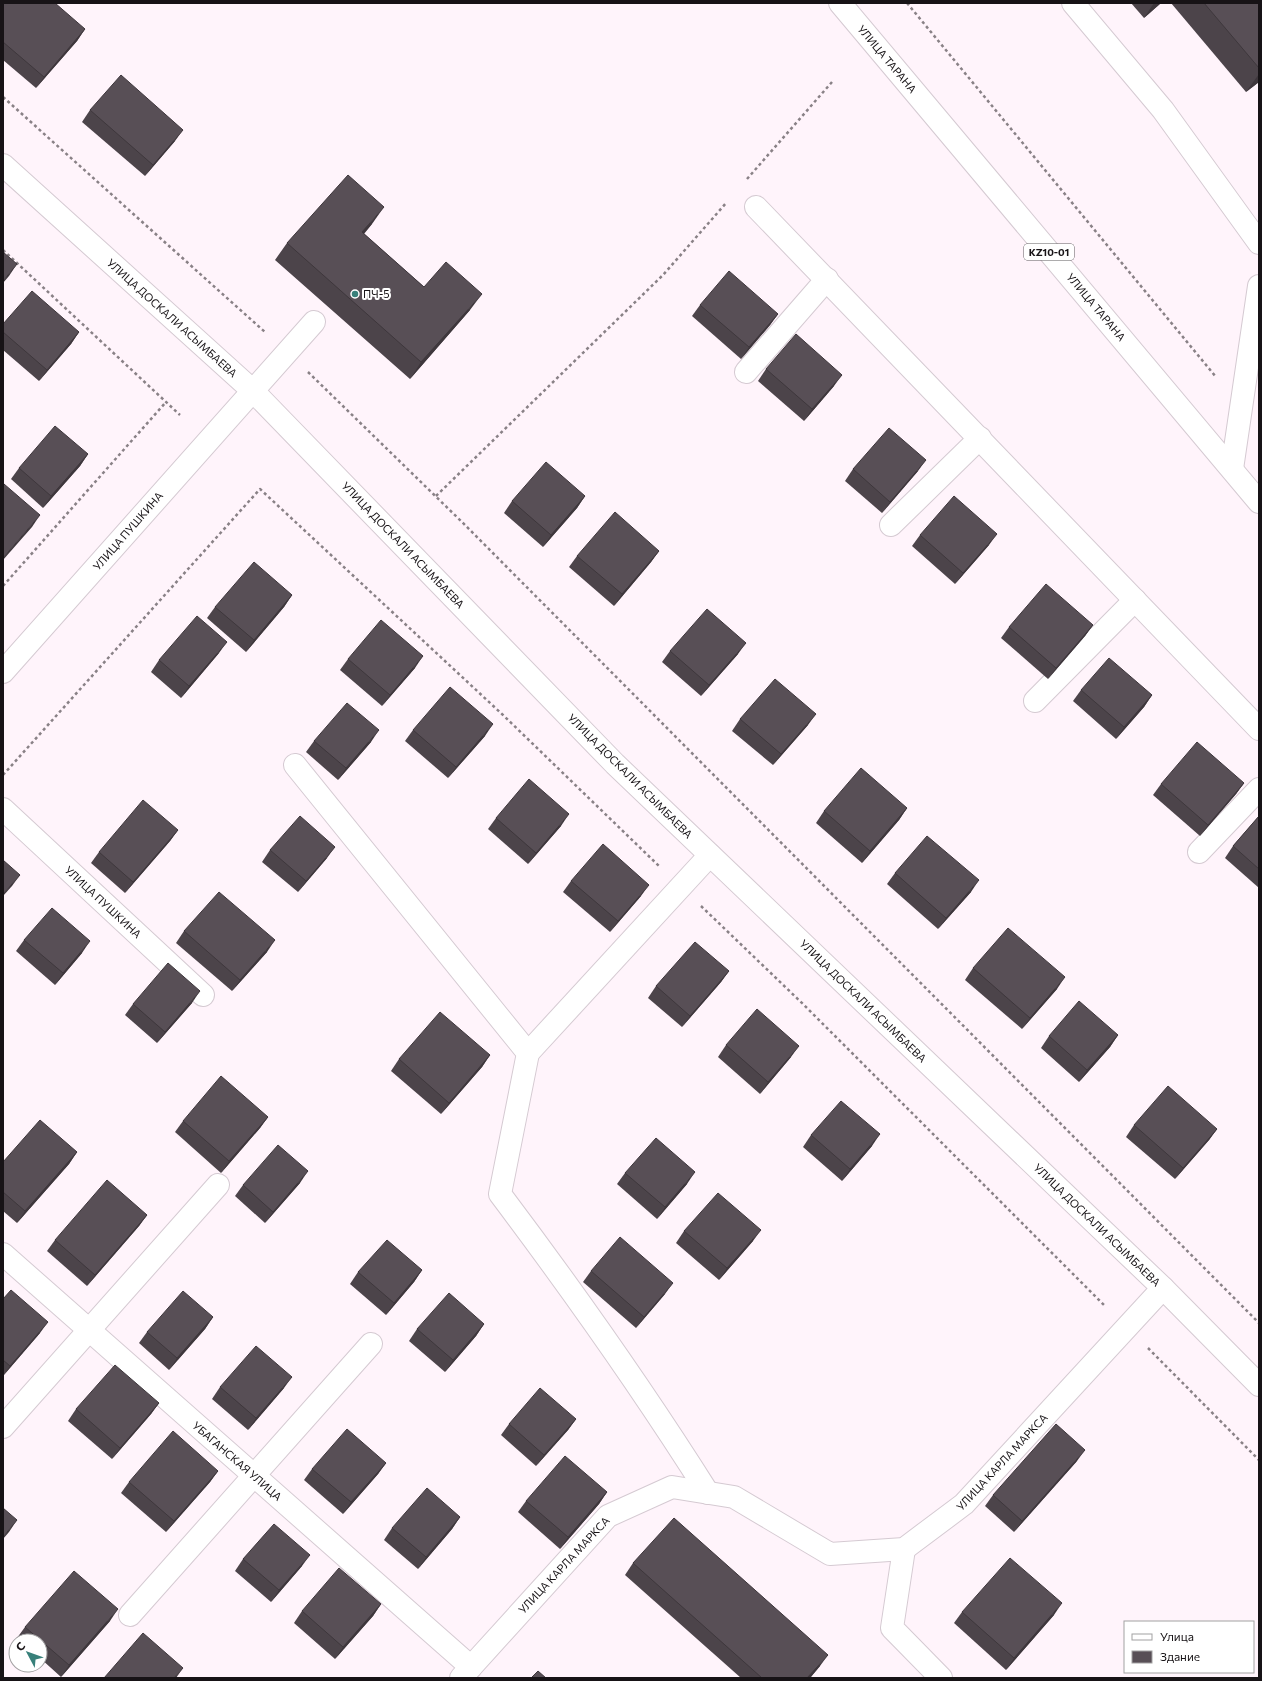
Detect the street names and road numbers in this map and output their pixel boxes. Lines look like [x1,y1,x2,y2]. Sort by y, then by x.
street label: УЛИЦА ТАРАНА [855,22,920,96]
road number: KZ10-01 [1024,244,1074,260]
street label: УЛИЦА ДОСКАЛИ АСЫМБАЕВА [105,256,240,380]
street label: УЛИЦА ТАРАНА [1064,270,1129,344]
street label: УЛИЦА ДОСКАЛИ АСЫМБАЕВА [339,479,468,611]
street label: УЛИЦА ПУШКИНА [90,488,166,573]
street label: УЛИЦА ДОСКАЛИ АСЫМБАЕВА [565,711,696,841]
street label: УЛИЦА ПУШКИНА [62,863,145,941]
street label: УЛИЦА ДОСКАЛИ АСЫМБАЕВА [797,937,930,1065]
street label: УЛИЦА ДОСКАЛИ АСЫМБАЕВА [1031,1161,1164,1289]
street label: УЛИЦА КАРЛА МАРКСА [953,1410,1050,1513]
street label: УБАГАНСКАЯ УЛИЦА [190,1418,285,1503]
street label: УЛИЦА КАРЛА МАРКСА [515,1513,612,1616]

